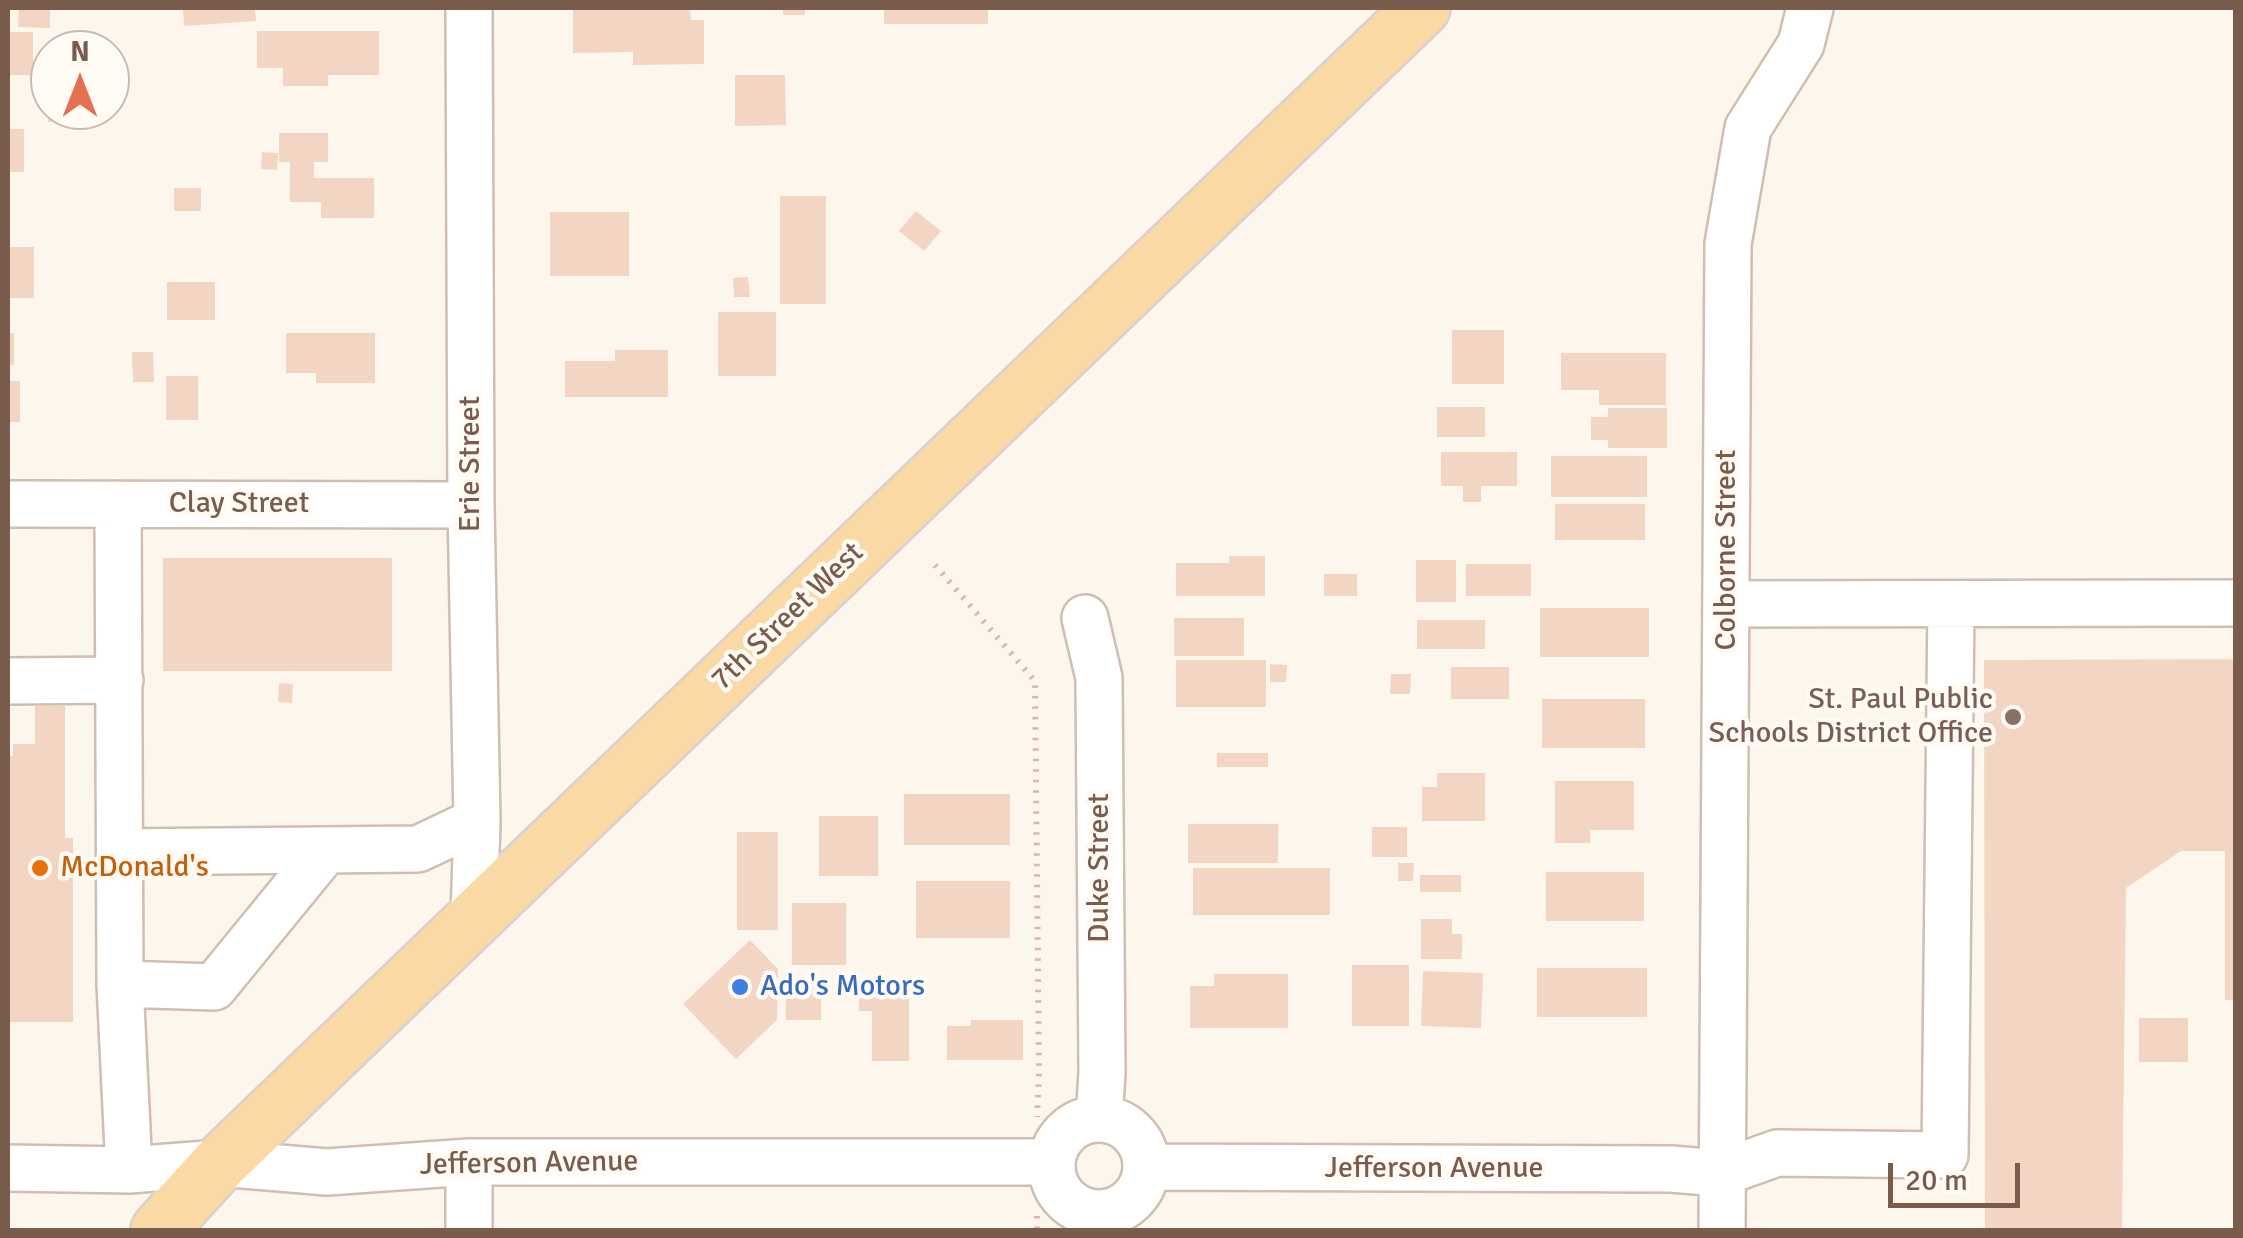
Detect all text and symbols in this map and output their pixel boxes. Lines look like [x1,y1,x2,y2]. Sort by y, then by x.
north arrow [30,30,130,130]
text: N [70,35,90,69]
street label: Erie Street [453,396,489,532]
street label: Colborne Street [1709,450,1745,650]
street label: Clay Street [169,486,309,522]
street label: 7th Street West [705,536,871,698]
place label: St. Paul Public Schools District Office [1709,682,1993,752]
marker: St. Paul Public Schools District Office [2002,706,2024,728]
street label: Duke Street [1082,793,1118,943]
place label: McDonald's [60,850,209,886]
marker: McDonald's [29,857,51,879]
place label: Ado's Motors [760,969,925,1005]
marker: Ado's Motors [729,976,751,998]
scale bar [1893,1143,2026,1205]
street label: Jefferson Avenue [419,1144,639,1184]
street label: Jefferson Avenue [1325,1151,1543,1187]
text: 20 m [1905,1162,1968,1199]

